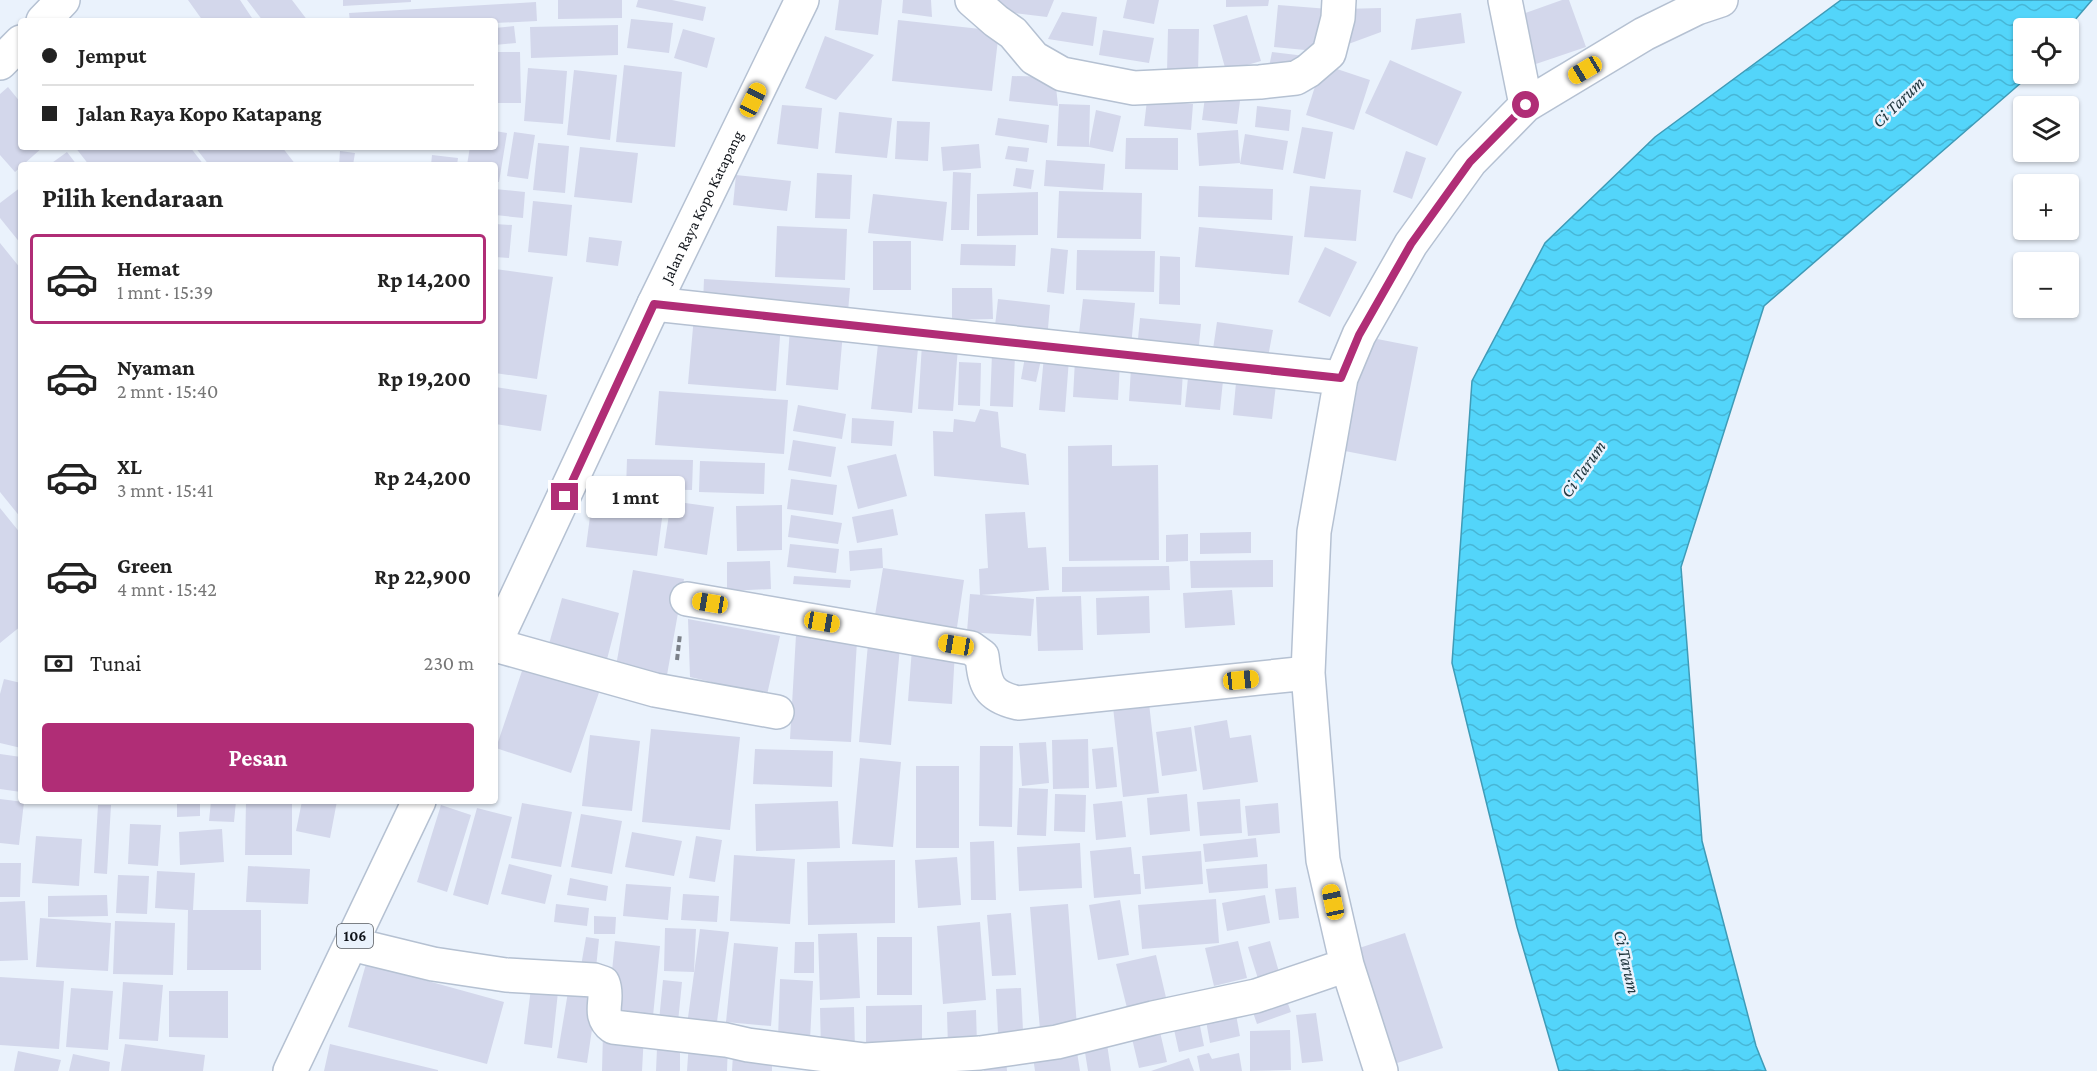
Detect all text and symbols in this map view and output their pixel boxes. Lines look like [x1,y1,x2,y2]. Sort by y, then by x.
map controls [2013,18,2079,318]
button: locate [2013,18,2079,84]
text: Jemput [78,43,147,68]
car [1565,53,1605,87]
water label: Ci Tarum [1868,72,1928,132]
car [737,80,769,120]
route start [1512,91,1539,118]
button: layers [2013,96,2079,162]
text: Jalan Raya Kopo Katapang [78,101,322,126]
street label: Jalan Raya Kopo Katapang [657,128,747,287]
button: + [2013,174,2079,240]
text: Pilih kendaraan [42,183,224,213]
icon: car [45,252,99,306]
button: − [2013,252,2079,318]
text: Hemat [117,256,180,281]
text: Rp 14,200 [377,267,471,292]
text: 1 mnt · 15:39 [117,281,213,303]
icon: car [45,351,99,405]
text: Nyaman [117,355,195,380]
text: Rp 19,200 [377,366,471,391]
text: 2 mnt · 15:40 [117,380,218,402]
water label: Ci Tarum [1556,437,1610,501]
icon: car [45,450,99,504]
text: XL [117,454,142,479]
text: Rp 24,200 [374,465,471,490]
callout: 1 mnt [586,476,685,518]
text: 3 mnt · 15:41 [117,479,213,501]
route end [551,483,578,510]
text: 1 mnt [612,486,659,508]
icon: car [45,549,99,603]
text: Green [117,553,173,578]
text: Rp 22,900 [374,564,471,589]
text: 4 mnt · 15:42 [117,578,217,600]
car [691,591,729,615]
car [803,610,841,634]
car [937,633,975,657]
icon: cash [42,647,75,680]
text: Tunai [90,651,141,676]
text: 230 m [424,652,474,674]
car [1222,669,1260,691]
button: Pesan [42,723,474,792]
car [1320,883,1346,921]
road number: 106 [337,924,373,948]
water label: Ci Tarum [1610,928,1644,996]

